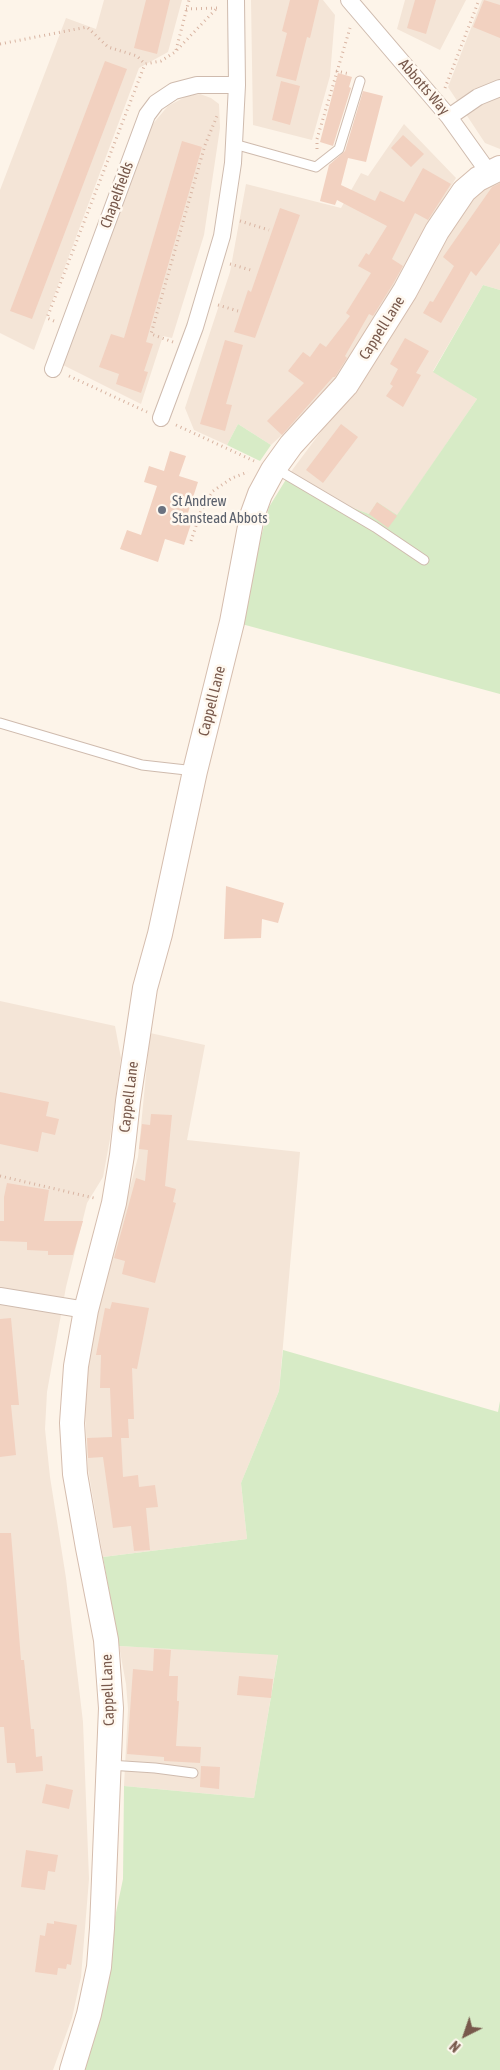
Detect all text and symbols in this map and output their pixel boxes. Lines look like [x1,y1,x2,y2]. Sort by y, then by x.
street label: Abbotts Way [395,55,453,119]
street label: Chapelfields [97,159,137,231]
street label: Cappell Lane [355,293,409,363]
place label: St Andrew Stanstead Abbots [172,492,268,527]
marker: St Andrew Stanstead Abbots [156,504,168,516]
street label: Cappell Lane [195,664,229,738]
street label: Cappell Lane [116,1060,142,1134]
street label: Cappell Lane [98,1654,118,1726]
north arrow [440,2010,490,2060]
text: N [447,2038,464,2055]

